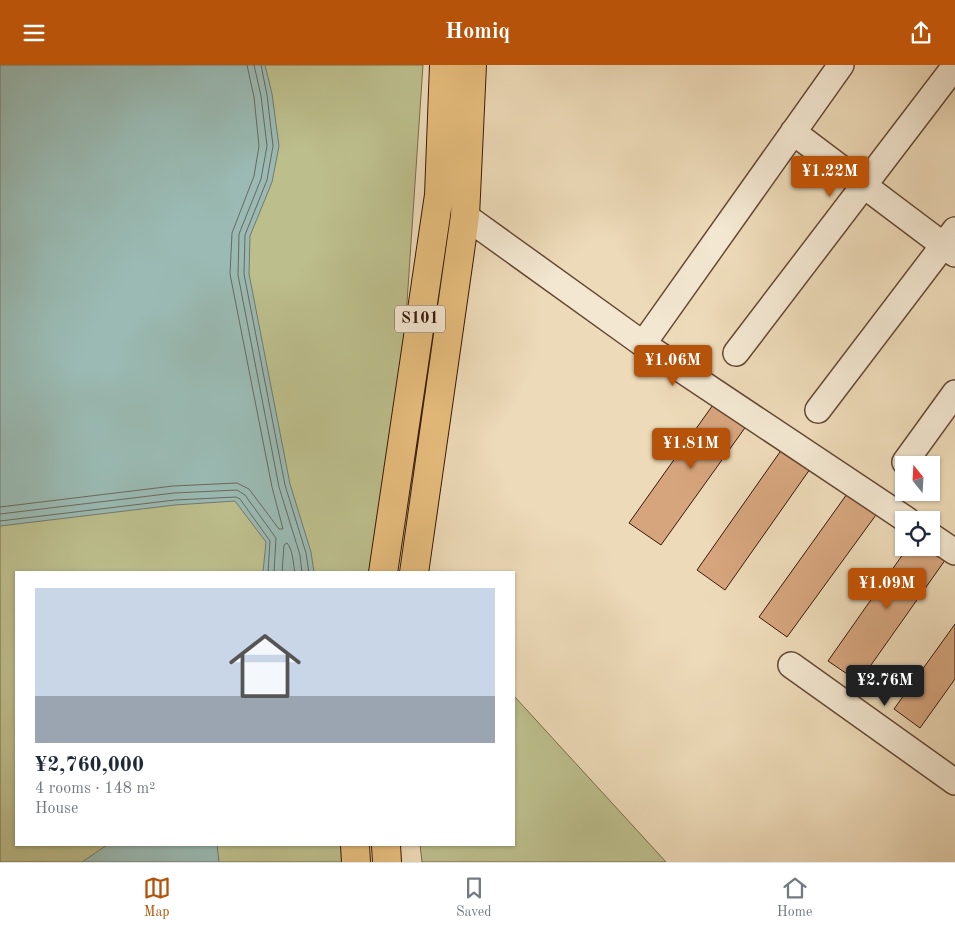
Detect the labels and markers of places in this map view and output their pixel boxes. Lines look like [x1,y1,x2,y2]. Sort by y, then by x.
pin: ¥1.22M [789,155,871,198]
pin: ¥1.06M [632,345,714,387]
pin: ¥1.81M [650,427,732,470]
pin: ¥1.09M [846,567,928,610]
pin: ¥2.76M [844,665,926,707]

